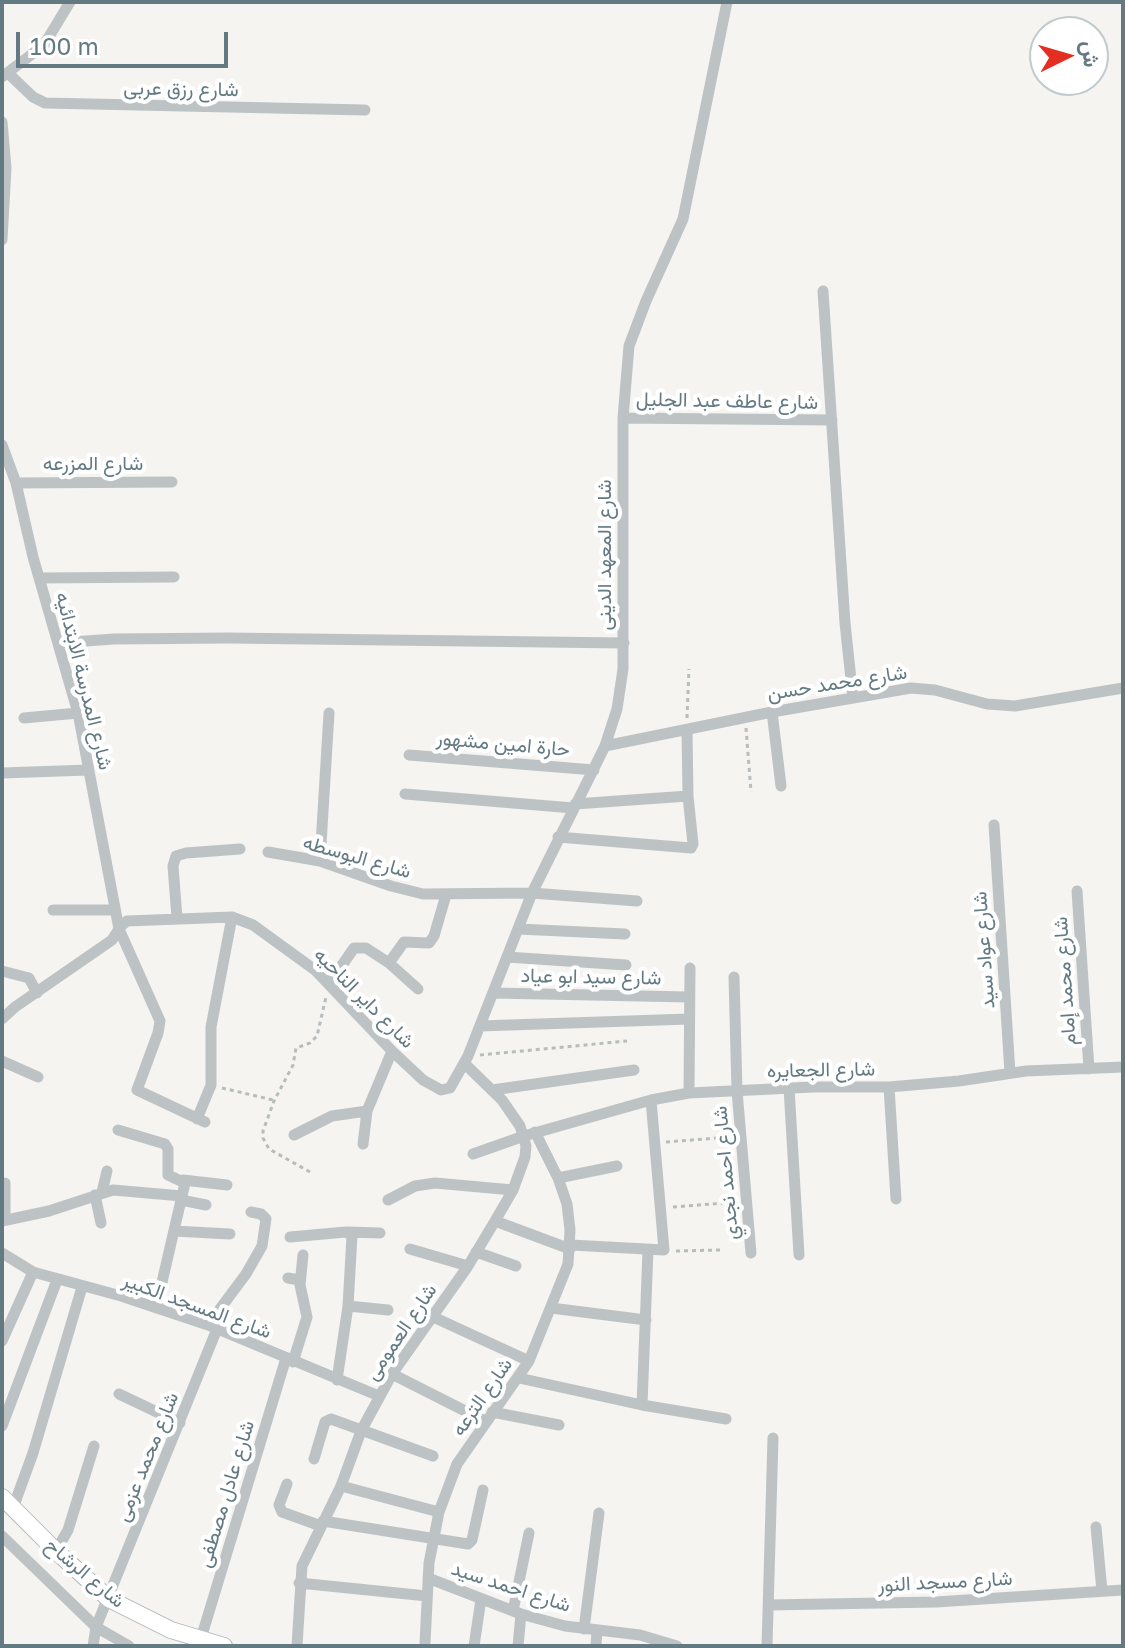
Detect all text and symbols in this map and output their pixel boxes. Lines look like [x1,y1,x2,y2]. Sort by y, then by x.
scale bar [20,16,232,66]
north arrow [1029,16,1109,96]
text: 100 m [30,31,99,60]
text: ش [1077,40,1106,68]
street label: شارع رزق عربى [123,76,239,102]
street label: شارع عاطف عبد الجليل [636,387,818,415]
street label: شارع المزرعه [43,452,143,476]
street label: شارع المعهد الدينى [593,479,617,631]
street label: شارع المدرسة الابتدائيه [50,590,118,772]
street label: شارع محمد حسن [765,660,909,706]
street label: حارة امين مشهور [435,726,571,762]
street label: شارع البوسطه [300,830,414,884]
street label: شارع عواد سيد [968,891,1000,1009]
street label: شارع محمد إمام [1049,916,1081,1046]
street label: شارع داير الناحيه [309,943,419,1053]
street label: شارع سيد ابو عياد [520,964,662,990]
street label: شارع الجعايره [767,1057,875,1083]
street label: شارع احمد نجدي [708,1105,744,1241]
street label: شارع المسجد الكبير [119,1268,275,1344]
street label: شارع العمومى [360,1279,442,1385]
street label: شارع الترعه [446,1353,518,1441]
street label: شارع محمد عزمى [110,1389,184,1525]
street label: شارع عادل مصطفى [192,1418,260,1570]
street label: شارع الرشاح [40,1533,130,1613]
street label: شارع احمد سيد [448,1556,574,1618]
street label: شارع مسجد النور [877,1566,1013,1598]

